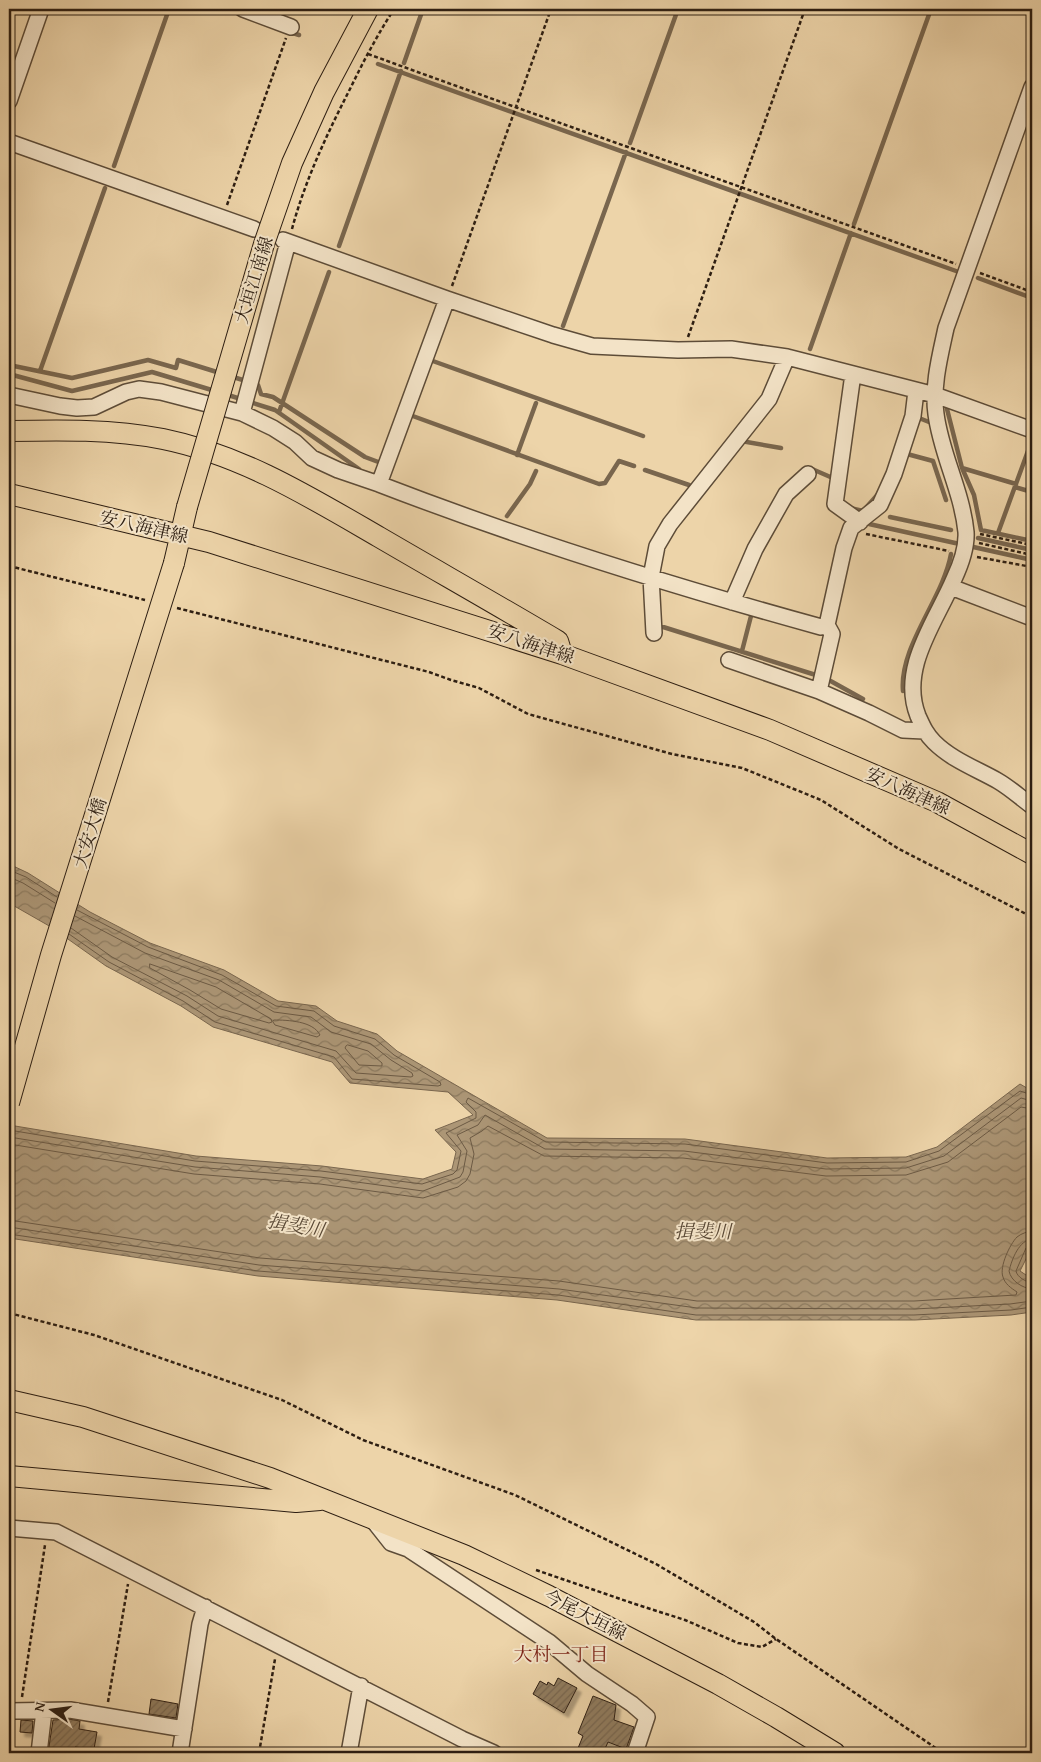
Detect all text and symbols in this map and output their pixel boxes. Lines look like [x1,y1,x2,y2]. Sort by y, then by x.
street label: 大垣江南線 [227,233,280,327]
street label: 安八海津線 [97,503,191,550]
street label: 安八海津線 [484,617,578,670]
street label: 安八海津線 [862,760,955,821]
street label: 大安大橋 [66,794,113,871]
water label: 揖斐川 [265,1206,328,1244]
water label: 揖斐川 [674,1217,733,1245]
street label: 今尾大垣線 [539,1582,631,1647]
district label: 大村一丁目 [513,1640,609,1668]
north arrow [28,1684,78,1734]
text: N [29,1699,50,1714]

